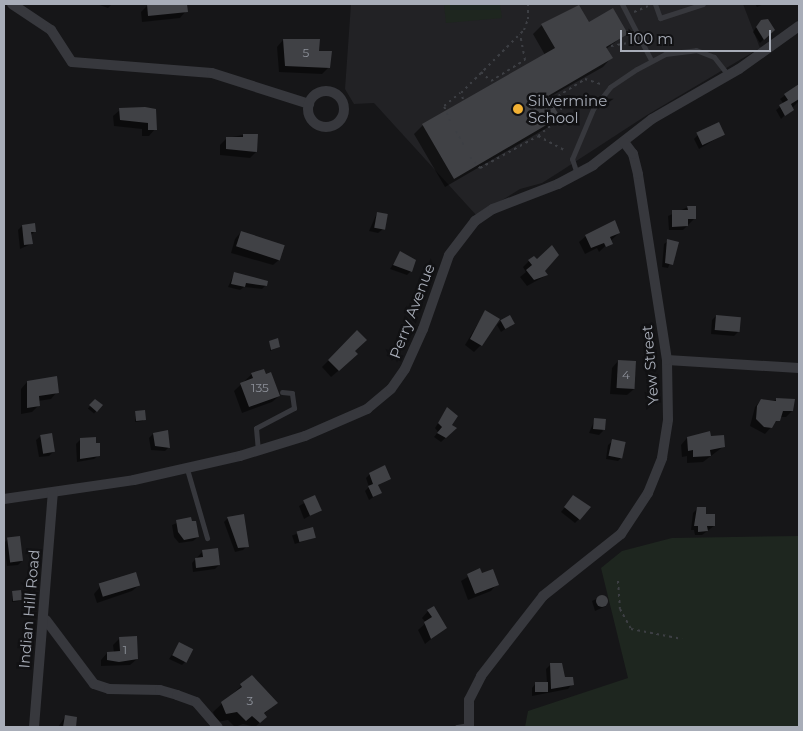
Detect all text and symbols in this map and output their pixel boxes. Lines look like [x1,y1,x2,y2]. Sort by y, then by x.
scale bar [623,20,774,52]
text: 100 m [628,29,673,48]
house number: 5 [303,46,309,60]
place label: Silvermine School [528,91,607,126]
marker: Silvermine School [512,103,524,115]
street label: Perry Avenue [386,261,438,361]
street label: Yew Street [638,324,662,406]
house number: 4 [622,368,630,382]
house number: 135 [251,381,269,395]
street label: Indian Hill Road [15,549,43,669]
house number: 1 [123,643,127,657]
house number: 3 [247,694,253,708]

